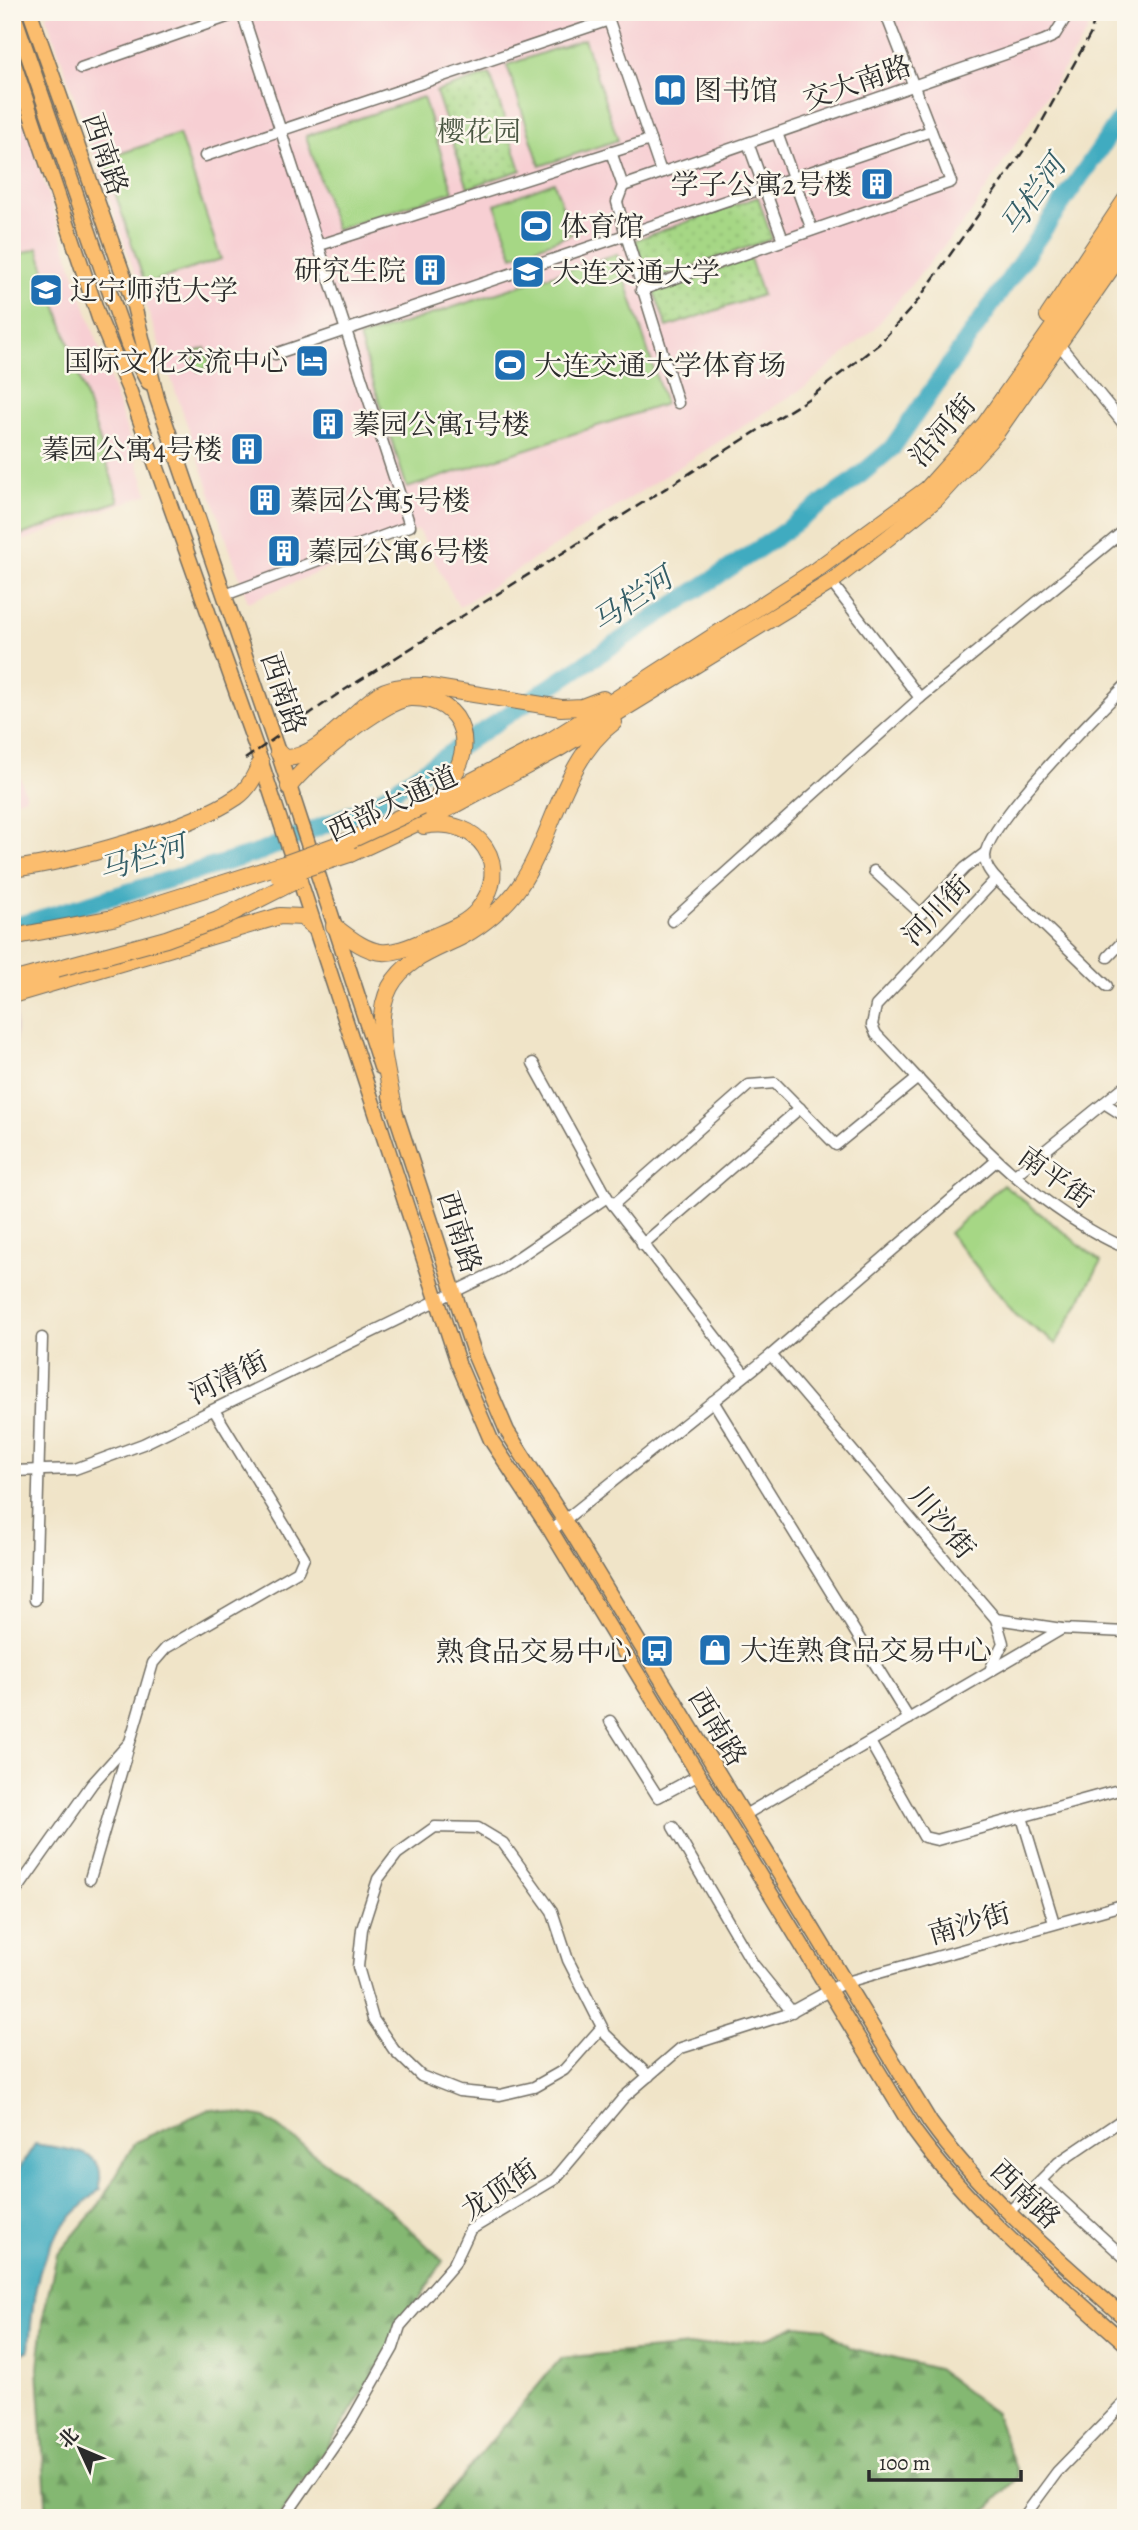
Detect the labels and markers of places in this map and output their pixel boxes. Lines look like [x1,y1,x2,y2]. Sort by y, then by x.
library icon: 图书馆 [651,71,689,109]
place label: 图书馆 [694,72,778,110]
building icon: 学子公寓2号楼 [858,165,896,203]
place label: 学子公寓2号楼 [671,166,852,204]
sports icon: 体育馆 [517,207,555,245]
place label: 体育馆 [560,208,644,246]
building icon: 研究生院 [411,251,449,289]
place label: 研究生院 [294,252,406,290]
school or university icon: 大连交通大学 [509,253,547,291]
place label: 大连交通大学 [552,254,720,292]
school or university icon: 辽宁师范大学 [27,271,65,309]
place label: 辽宁师范大学 [70,272,238,310]
hotel icon: 国际文化交流中心 [293,342,331,380]
place label: 国际文化交流中心 [64,343,288,381]
sports icon: 大连交通大学体育场 [491,346,529,384]
place label: 大连交通大学体育场 [534,347,786,385]
building icon: 蓁园公寓1号楼 [309,405,347,443]
place label: 蓁园公寓1号楼 [352,406,530,444]
building icon: 蓁园公寓4号楼 [228,430,266,468]
place label: 蓁园公寓4号楼 [41,431,222,469]
building icon: 蓁园公寓5号楼 [246,481,284,519]
place label: 蓁园公寓5号楼 [290,482,470,520]
building icon: 蓁园公寓6号楼 [265,532,303,570]
place label: 蓁园公寓6号楼 [308,533,489,571]
shop icon: 大连熟食品交易中心 [696,1631,734,1669]
bus stop icon: 熟食品交易中心 [638,1632,676,1670]
place label: 大连熟食品交易中心 [740,1632,992,1670]
place label: 熟食品交易中心 [436,1633,632,1671]

